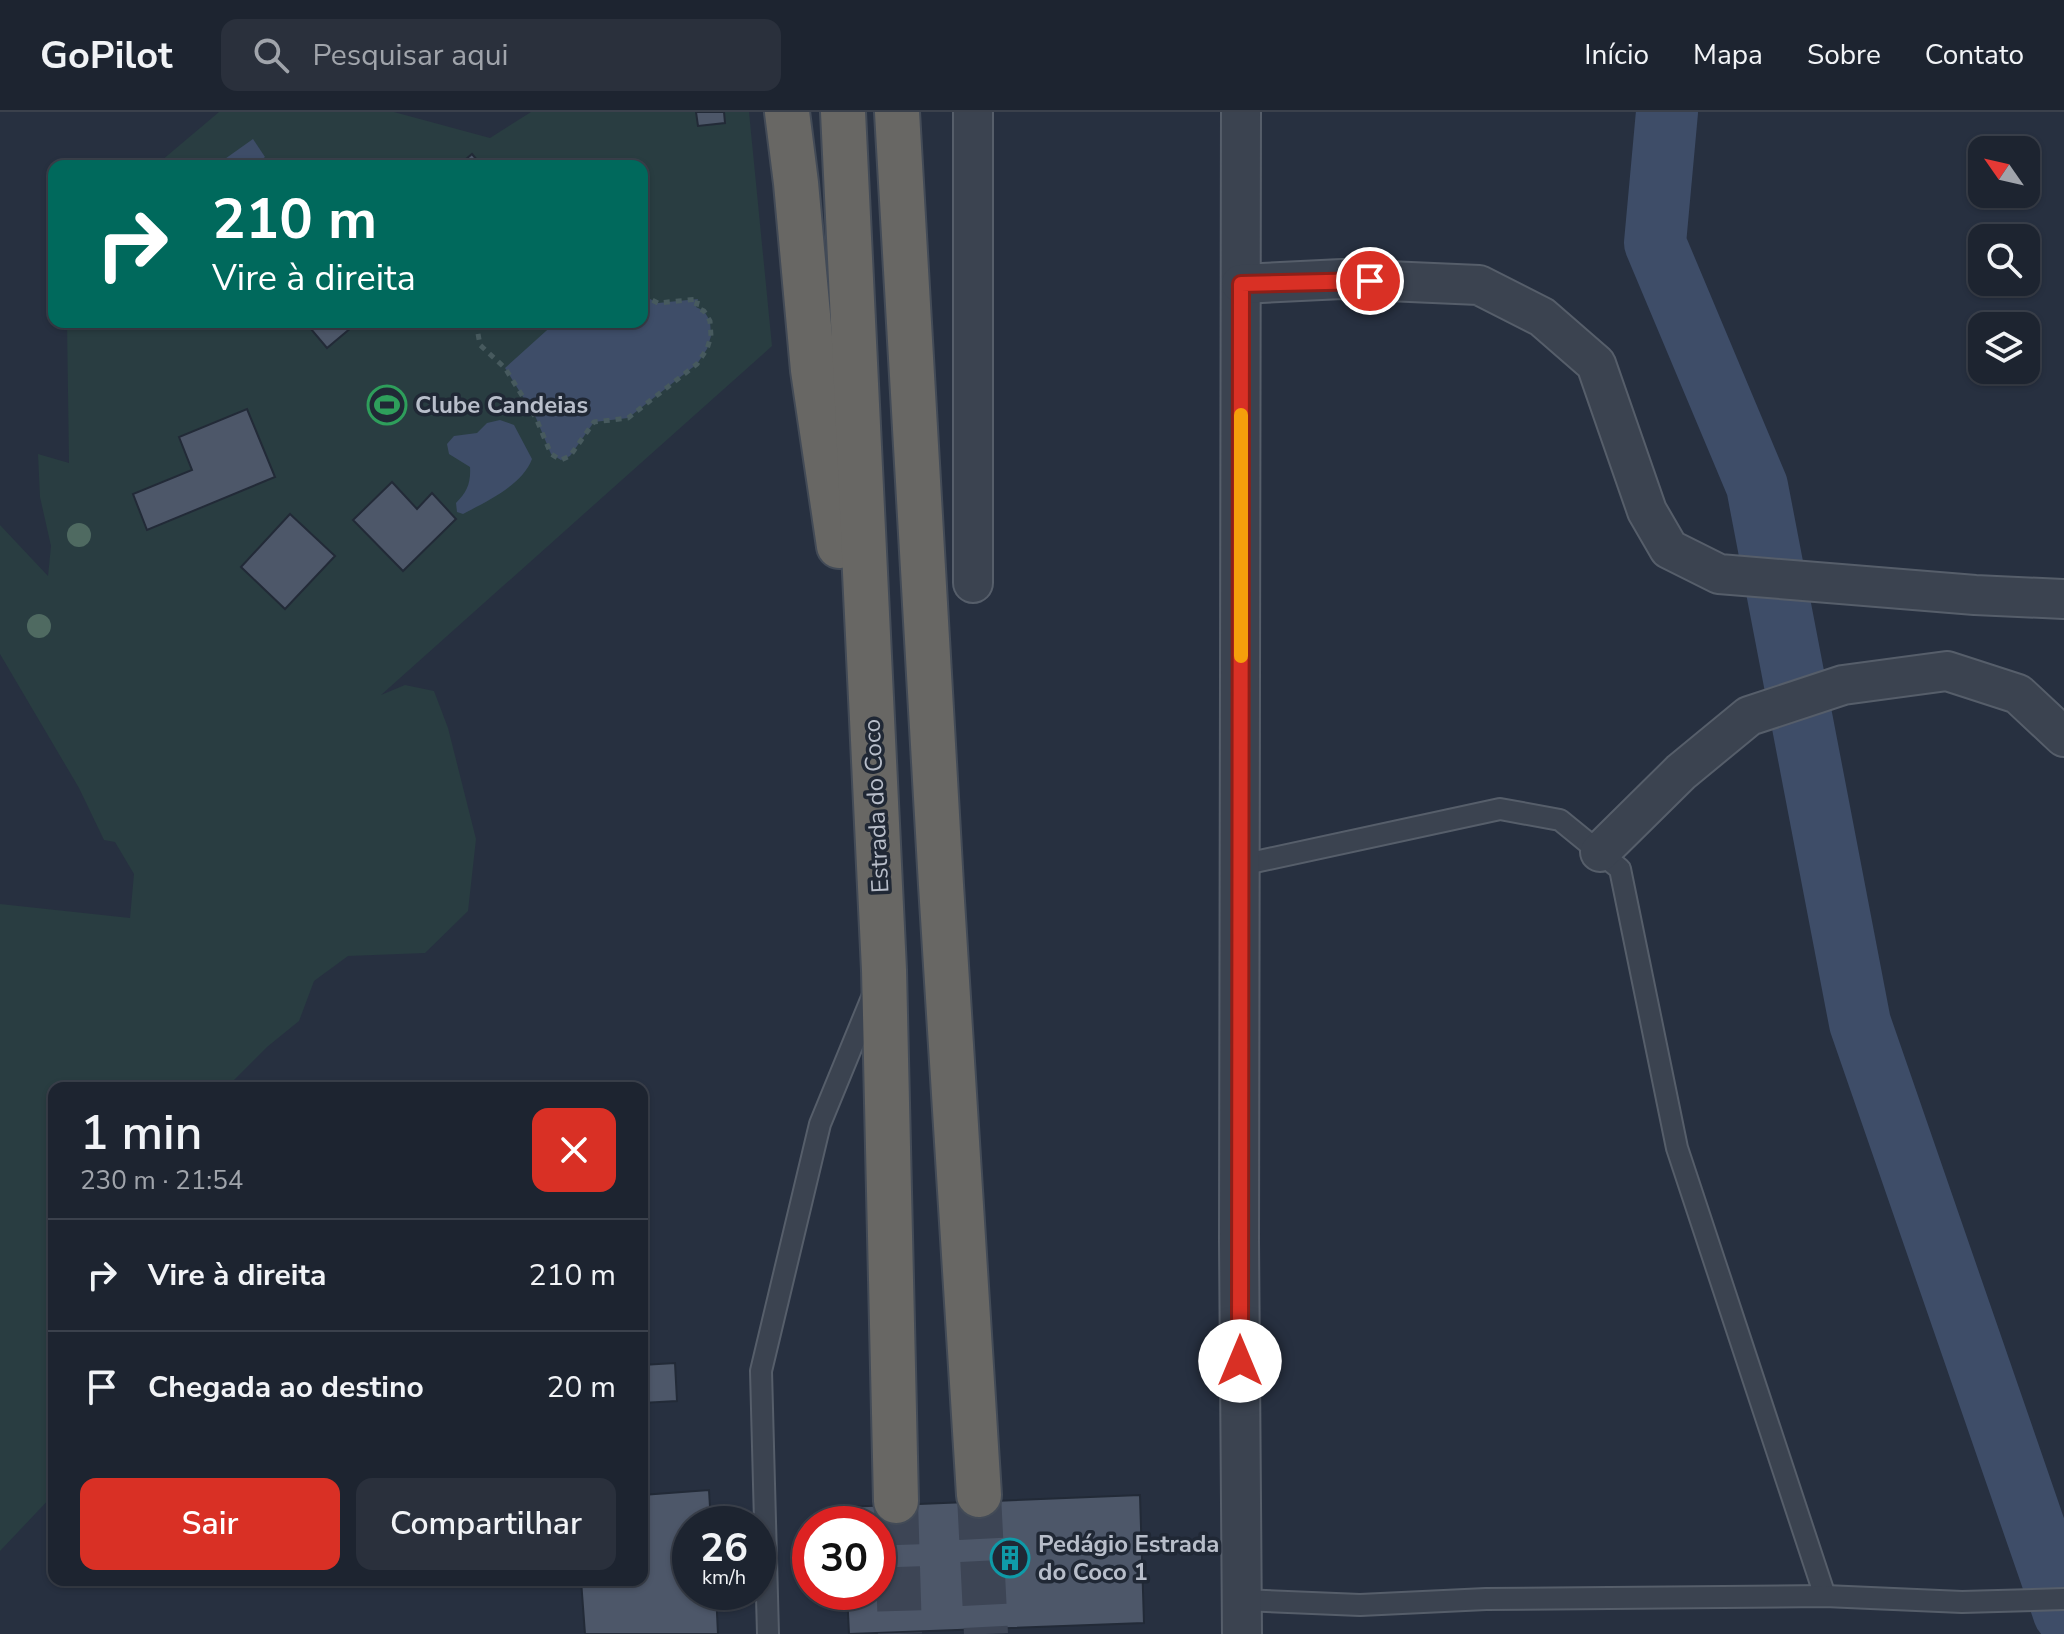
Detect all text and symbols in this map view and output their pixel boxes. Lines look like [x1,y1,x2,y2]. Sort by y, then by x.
search box [221,19,781,91]
text: GoPilot [40,30,173,81]
icon: search [249,33,293,77]
text: Pesquisar aqui [313,35,509,76]
text: Início [1584,36,1649,74]
text: Mapa [1693,36,1763,74]
text: Sobre [1807,36,1881,74]
text: Contato [1925,36,2024,74]
north arrow [1968,136,2040,208]
map controls [1968,136,2040,384]
text: 210 m [212,181,377,258]
icon: right [80,192,184,296]
button: search [1968,224,2040,296]
pin [1336,247,1404,315]
text: Vire à direita [212,254,416,303]
icon: arrive [1348,259,1392,303]
button: layers [1968,312,2040,384]
sports icon: Clube Candeias [366,384,408,426]
place label: Clube Candeias [415,389,588,421]
street label: Estrada do Coco [855,718,897,894]
text: 1 min [80,1100,202,1166]
button: close [532,1108,616,1192]
text: 230 m · 21:54 [80,1163,243,1198]
icon: right [80,1253,124,1297]
text: Vire à direita [148,1255,326,1296]
text: 210 m [529,1255,616,1296]
position arrow [1198,1319,1282,1403]
icon: arrive [80,1365,124,1409]
text: Chegada ao destino [148,1367,424,1408]
text: 20 m [547,1367,616,1408]
button: Sair [80,1478,340,1570]
button: Compartilhar [356,1478,616,1570]
speed limit sign: 30 [792,1506,896,1610]
text: 26 [700,1521,748,1575]
place label: Pedágio Estrada do Coco 1 [1038,1528,1219,1588]
building icon: Pedágio Estrada do Coco 1 [989,1537,1031,1579]
text: km/h [702,1564,746,1591]

